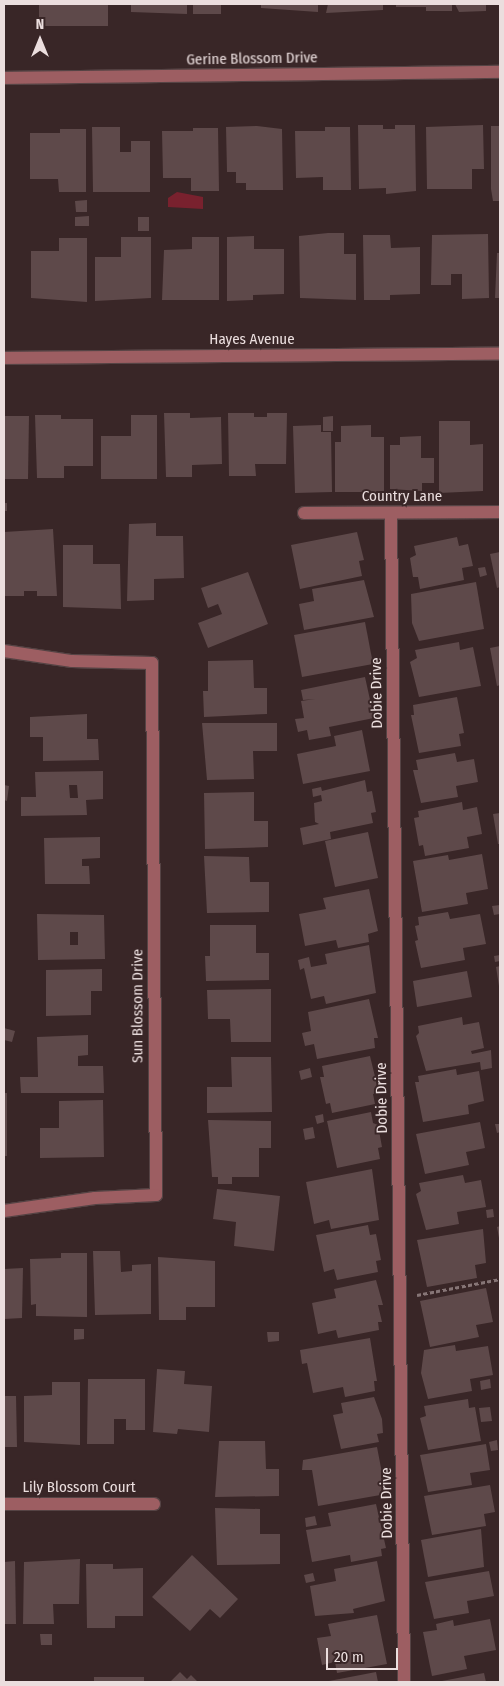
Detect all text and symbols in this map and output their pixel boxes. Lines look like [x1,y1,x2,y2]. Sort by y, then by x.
north arrow [15,15,65,65]
text: N [36,16,44,33]
street label: Gerine Blossom Drive [186,49,318,69]
street label: Hayes Avenue [209,331,295,349]
street label: Country Lane [362,488,442,506]
street label: Dobie Drive [367,657,387,729]
street label: Sun Blossom Drive [129,949,147,1063]
street label: Dobie Drive [372,1062,392,1134]
street label: Dobie Drive [377,1467,397,1539]
street label: Lily Blossom Court [22,1479,136,1497]
scale bar [329,1638,402,1670]
text: 20 m [334,1648,364,1666]

